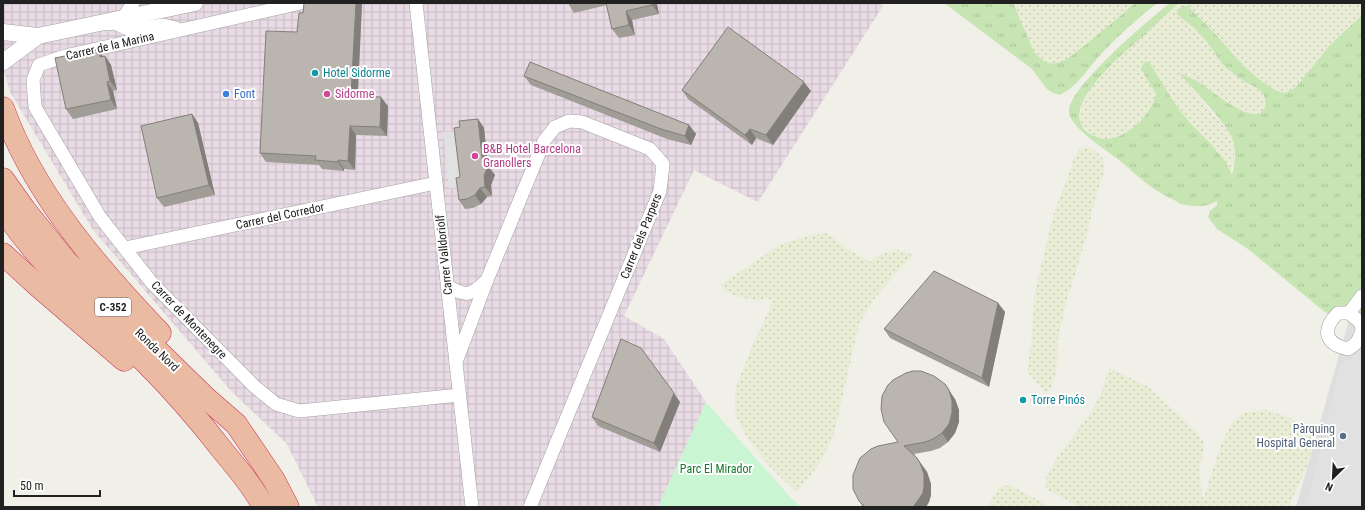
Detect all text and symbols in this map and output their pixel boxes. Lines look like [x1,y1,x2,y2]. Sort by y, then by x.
street label: Carrer de la Marina [64,29,156,63]
place label: Hotel Sidorme [323,66,391,80]
marker: Hotel Sidorme [310,68,320,78]
place label: Font [234,87,255,101]
place label: Sidorme [335,87,375,101]
marker: Font [221,89,231,99]
marker: Sidorme [322,89,332,99]
place label: B&B Hotel Barcelona Granollers [483,142,581,170]
marker: B&B Hotel Barcelona Granollers [470,151,480,161]
street label: Carrer dels Parpers [617,191,665,281]
street label: Carrer del Corredor [234,200,326,232]
street label: Carrer Valldoriolf [433,214,455,296]
street label: Carrer de Montenegre [148,278,230,362]
road number: C-352 [95,298,131,316]
street label: Ronda Nord [132,326,182,374]
place label: Torre Pinós [1031,393,1085,407]
marker: Torre Pinós [1018,395,1028,405]
place label: Pàrquing Hospital General [1257,422,1335,450]
marker: Pàrquing Hospital General [1338,431,1348,441]
north arrow [1313,458,1353,498]
park label: Parc El Mirador [680,462,752,476]
scale bar [14,472,100,498]
text: 50 m [20,479,44,493]
text: N [1323,479,1335,494]

